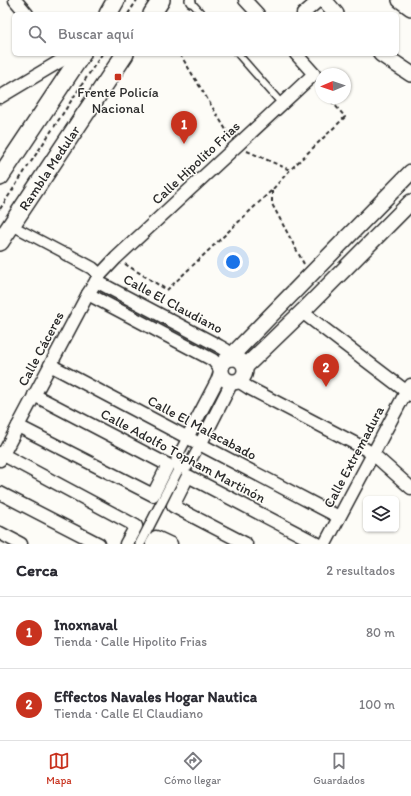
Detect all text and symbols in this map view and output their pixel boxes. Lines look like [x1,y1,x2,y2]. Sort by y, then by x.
search box [12,12,399,56]
icon: search [26,23,48,45]
text: Buscar aquí [58,25,134,43]
north arrow [315,68,351,104]
marker: Frente Policía Nacional [113,72,123,82]
place label: Frente Policía Nacional [77,84,159,117]
pin: 1 [171,111,197,144]
street label: Calle Hipolito Frias [148,118,244,208]
street label: Rambla Medular [15,122,84,214]
your location [223,252,243,272]
street label: Calle El Claudiano [120,271,226,337]
street label: Calle Cáceres [14,309,68,389]
pin: 2 [313,354,339,387]
street label: Calle El Malacabado [145,392,259,464]
street label: Calle Extremadura [320,402,388,511]
street label: Calle Adolfo Topham Martinón [98,405,268,507]
map controls [363,496,399,532]
button: layers [363,496,399,532]
text: Cerca [16,560,58,580]
text: 2 resultados [326,563,395,578]
text: Inoxnaval [54,616,118,634]
text: 1 [26,625,32,640]
text: 80 m [366,625,395,640]
text: Tienda · Calle Hipolito Frias [54,634,207,649]
text: Effectos Navales Hogar Nautica [54,688,257,706]
text: 2 [26,697,32,712]
text: 100 m [359,697,395,712]
text: Tienda · Calle El Claudiano [54,706,203,721]
tab: Mapa [46,750,72,787]
tab: Cómo llegar [164,750,221,787]
tab: Guardados [313,750,365,787]

